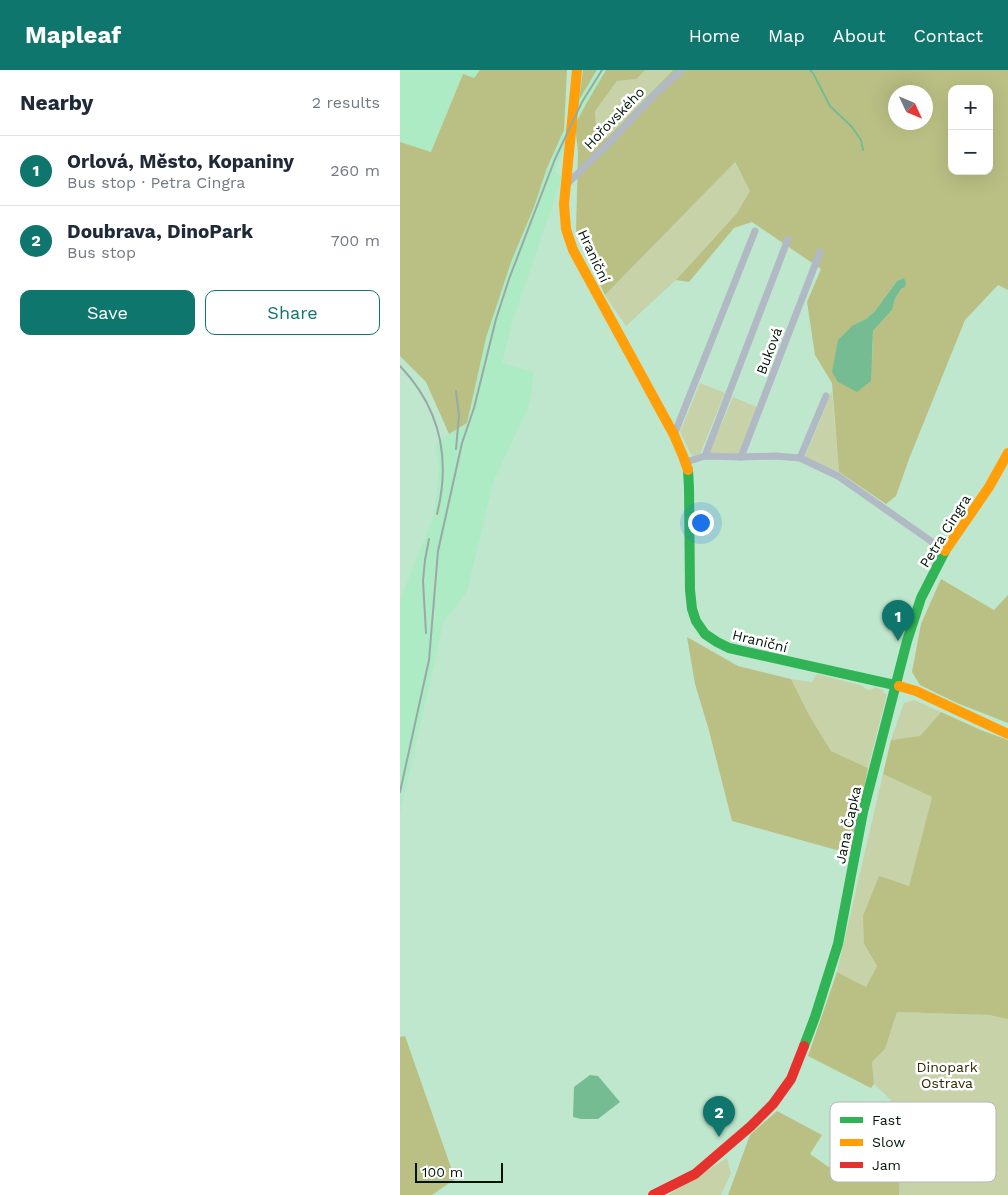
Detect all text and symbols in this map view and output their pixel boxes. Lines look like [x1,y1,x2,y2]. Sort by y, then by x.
text: Mapleaf [25,21,121,49]
text: Home [689,25,740,46]
text: Map [768,25,805,46]
text: About [833,25,885,46]
text: Contact [913,25,983,46]
street label: Hořovského [581,84,647,152]
north arrow [888,85,933,130]
map controls [948,85,993,175]
button: + [948,85,993,130]
text: Nearby [20,90,93,115]
text: 2 results [312,93,380,112]
button: − [948,130,993,175]
text: Orlová, Město, Kopaniny [67,150,294,173]
text: 1 [33,161,39,180]
text: 260 m [330,161,380,180]
text: Bus stop · Petra Cingra [67,173,245,192]
text: Doubrava, DinoPark [67,220,253,243]
street label: Hraniční [575,227,613,285]
text: 2 [31,231,41,250]
text: 700 m [331,231,380,250]
text: Bus stop [67,243,136,262]
button: Save [20,290,195,335]
button: Share [205,290,380,335]
street label: Buková [753,325,785,377]
street label: Petra Cingra [916,492,974,570]
your location [688,510,714,536]
pin: 1 [882,600,914,641]
street label: Hraniční [731,626,789,656]
street label: Jana Čapka [832,785,864,865]
park label: Dinopark Ostrava [916,1059,978,1091]
pin: 2 [703,1096,735,1137]
legend [830,1102,996,1182]
text: Fast [872,1112,901,1128]
text: Slow [872,1134,905,1150]
text: Jam [872,1157,901,1173]
scale bar [415,1160,502,1183]
text: 100 m [422,1164,463,1180]

